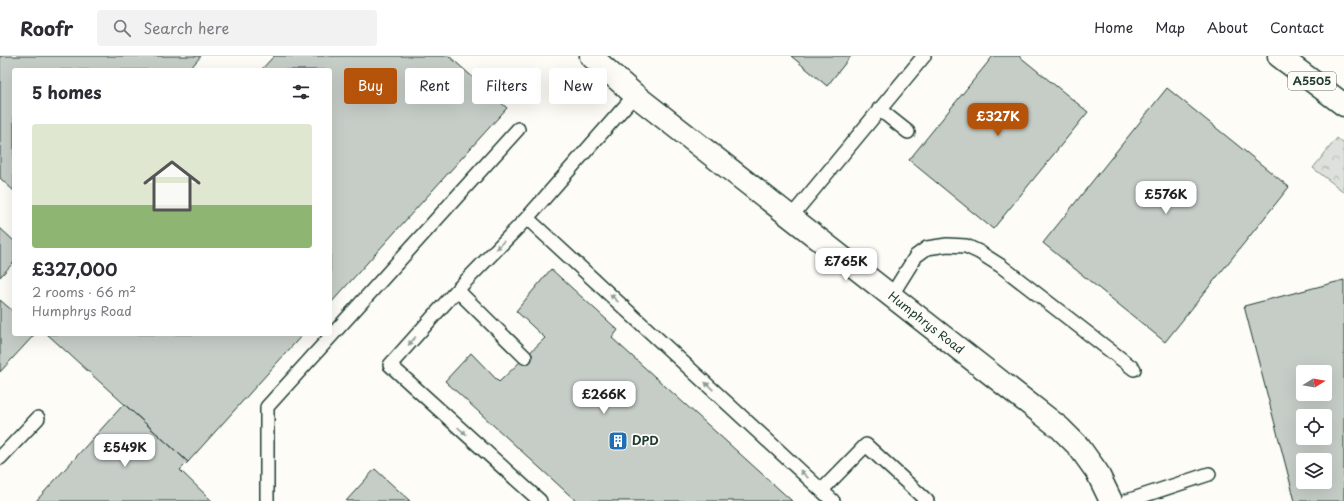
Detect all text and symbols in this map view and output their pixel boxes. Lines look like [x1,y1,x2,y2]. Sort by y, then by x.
search box [97,10,377,46]
text: Roofr [20,14,73,42]
text: Search here [143,16,229,39]
icon: search [111,17,133,39]
text: Home [1094,17,1133,38]
text: Map [1155,17,1185,38]
text: About [1207,17,1248,38]
text: Contact [1270,17,1324,38]
chip: Buy [344,68,397,104]
chip: Rent [405,68,464,104]
chip: Filters [472,68,541,104]
chip: New [549,68,607,104]
road number: A5505 [1288,72,1336,90]
text: 5 homes [32,79,102,105]
icon: filters [290,81,312,103]
pin: £327K [970,103,1026,137]
text: £327K [976,106,1020,125]
icon: home [136,150,208,222]
pin: £576K [1138,181,1194,215]
text: £576K [1145,184,1187,203]
one-way arrow [495,240,505,250]
pin: £765K [818,248,874,282]
text: £765K [824,251,868,270]
text: £327,000 [32,256,117,282]
text: 2 rooms · 66 m² [32,282,136,301]
street label: Humphrys Road [885,287,968,358]
one-way arrow [609,293,619,303]
text: Humphrys Road [32,301,132,320]
one-way arrow [407,336,416,346]
north arrow [1296,365,1332,401]
map controls [1296,365,1332,489]
pin: £266K [576,381,632,415]
one-way arrow [704,381,714,391]
text: £266K [582,384,626,403]
button: locate [1296,409,1332,445]
one-way arrow [457,426,467,435]
building icon: DPD [607,430,629,452]
place label: DPD [632,431,659,449]
pin: £549K [97,434,153,468]
text: £549K [103,437,147,456]
button: layers [1296,453,1332,489]
one-way arrow [799,470,810,479]

